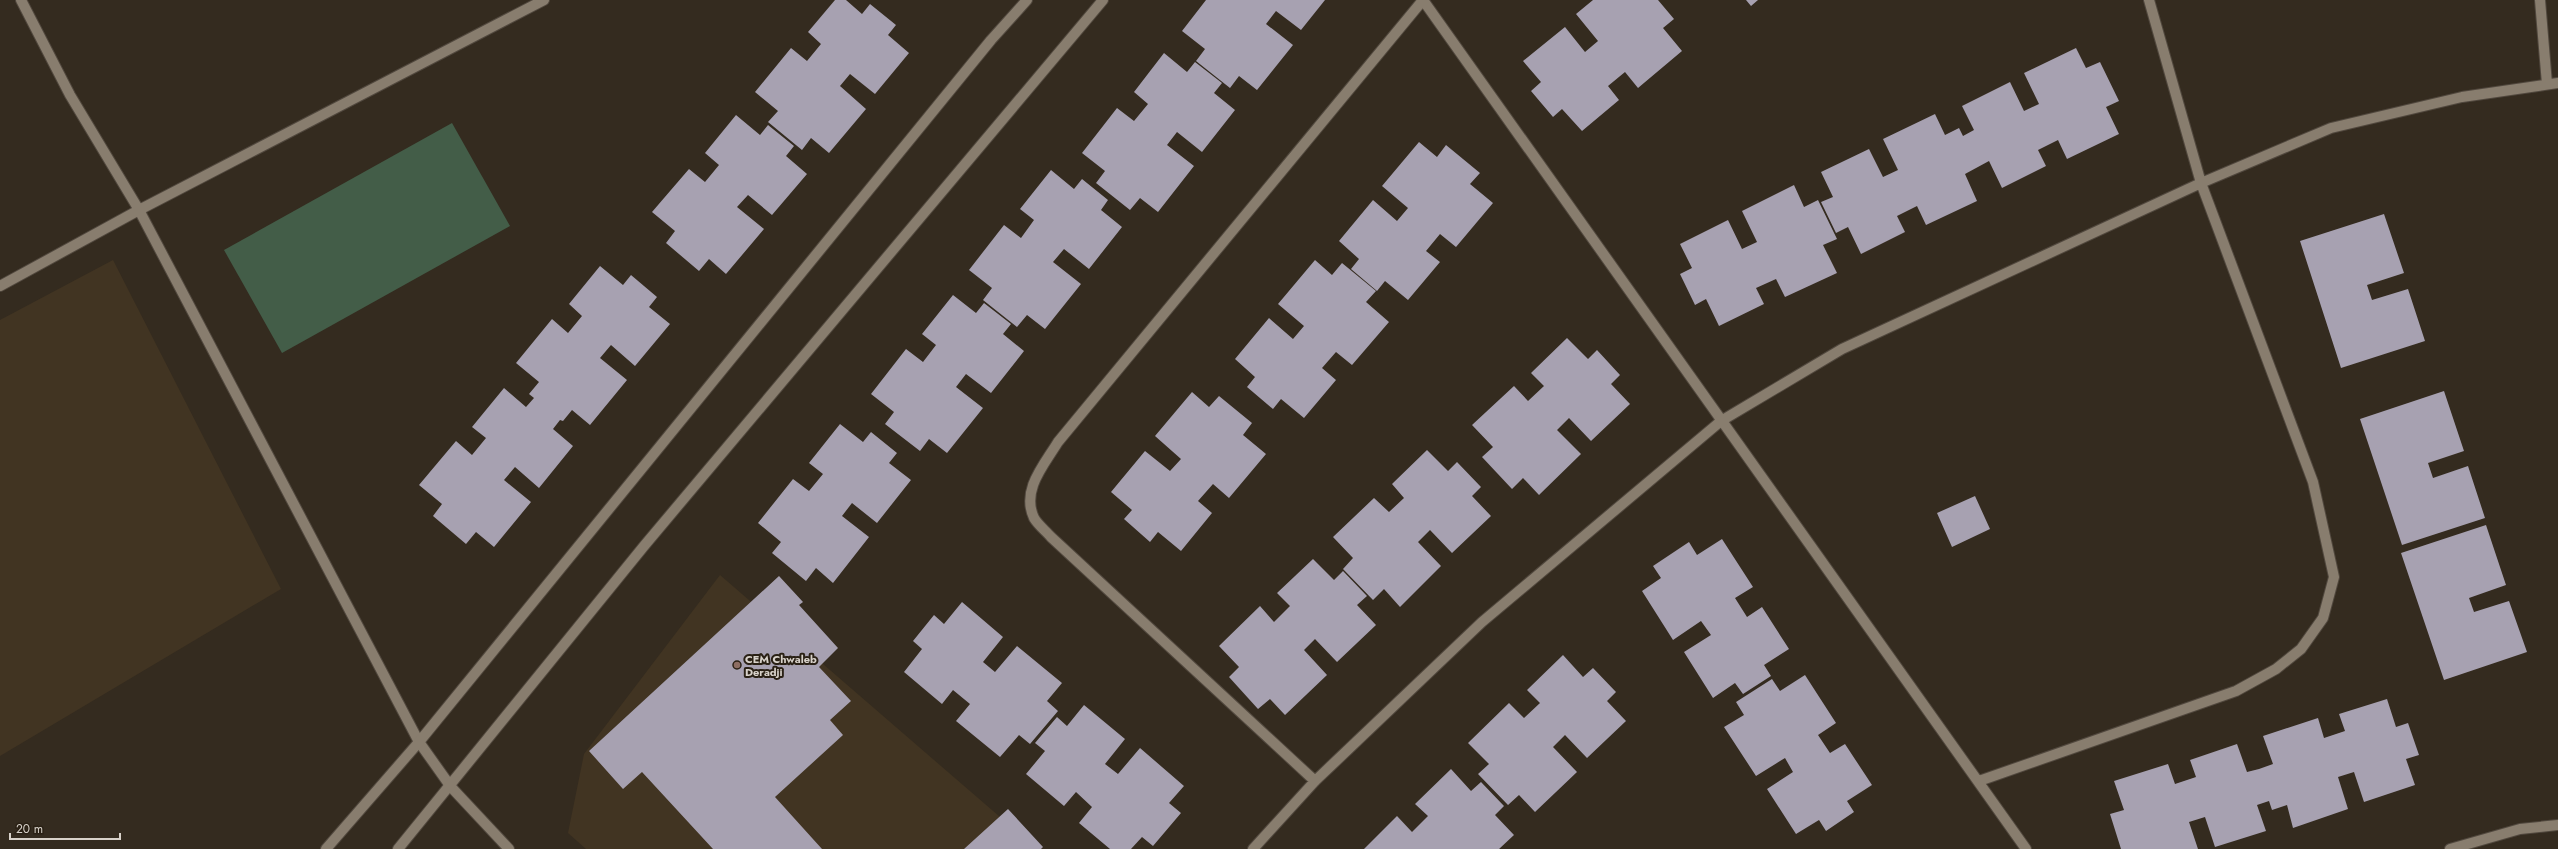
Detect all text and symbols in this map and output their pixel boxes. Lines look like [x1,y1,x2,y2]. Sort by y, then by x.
place label: CEM Chwaleb Deradji [745,651,817,680]
marker: CEM Chwaleb Deradji [732,660,742,670]
scale bar [10,815,120,841]
text: 20 m [16,820,43,838]

